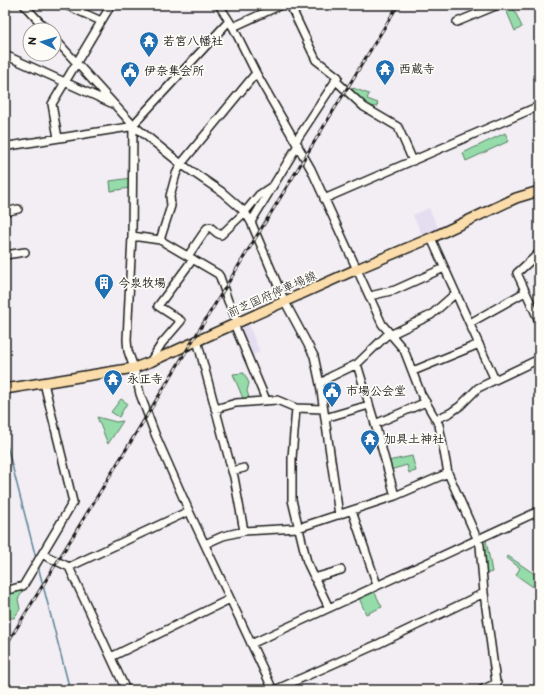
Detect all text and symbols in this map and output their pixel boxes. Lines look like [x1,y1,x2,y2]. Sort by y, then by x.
north arrow [22,22,62,62]
temple icon: 若宮八幡社 [138,30,160,58]
place label: 若宮八幡社 [163,34,223,49]
text: N [26,36,39,46]
temple icon: 西蔵寺 [374,58,396,86]
public building icon: 伊奈集会所 [119,60,141,88]
place label: 西蔵寺 [399,62,435,77]
place label: 伊奈集会所 [144,64,205,79]
street label: 前芝国府停車場線 [225,268,319,321]
building icon: 今泉牧場 [93,272,115,300]
place label: 今泉牧場 [118,276,166,291]
temple icon: 永正寺 [102,368,124,396]
place label: 永正寺 [127,372,163,387]
public building icon: 市場公会堂 [321,380,343,408]
place label: 市場公会堂 [346,384,406,399]
temple icon: 加具土神社 [359,428,381,456]
place label: 加具土神社 [384,432,444,447]

